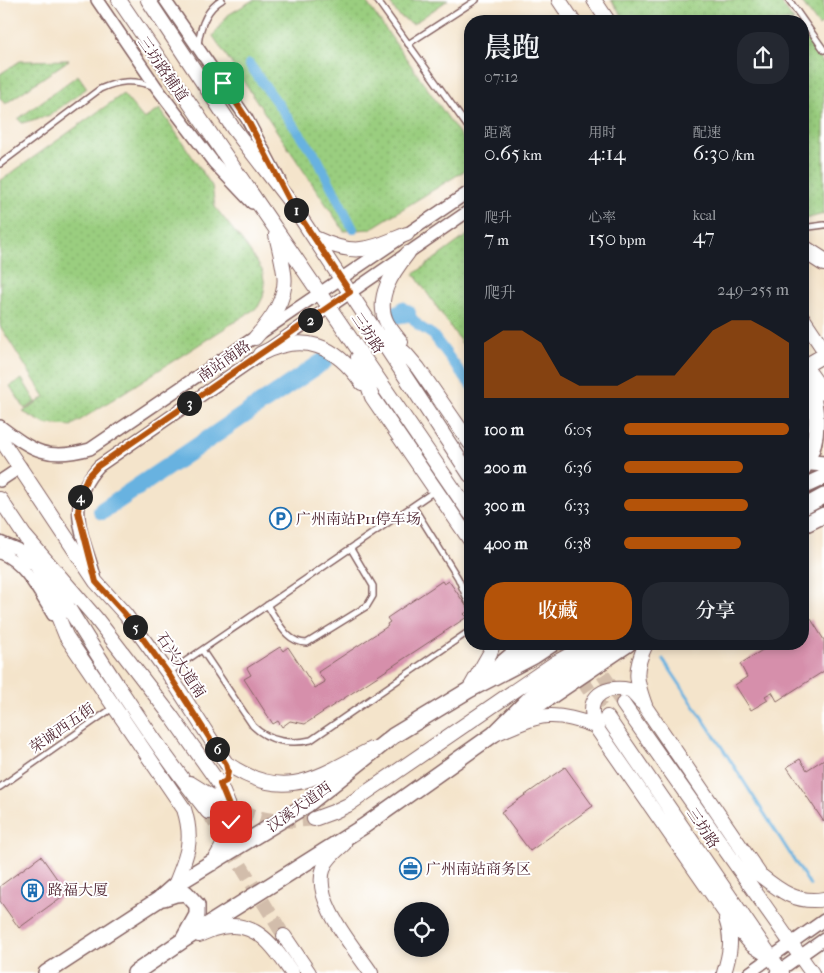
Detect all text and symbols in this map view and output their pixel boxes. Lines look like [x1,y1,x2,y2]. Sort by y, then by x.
text: 晨跑 [484,31,540,64]
button: share [737,32,789,84]
street label: 三坊路辅道 [134,33,192,105]
pin [202,62,244,104]
text: 07:12 [484,67,518,86]
icon: arrive [209,69,237,97]
text: 距离 [484,124,512,141]
text: 用时 [588,124,616,141]
text: 配速 [693,124,721,141]
text: 0.65 [484,141,520,165]
text: 4:14 [588,141,626,165]
text: 6:30 [693,141,729,165]
text: km [520,147,542,164]
text: /km [729,147,755,164]
pin: 1 [284,198,308,222]
text: 1 [294,202,299,219]
text: kcal [693,207,716,224]
text: 爬升 [484,209,512,226]
text: 心率 [588,209,616,226]
text: 47 [693,224,715,248]
text: 7 [484,226,494,250]
text: 150 [588,226,616,250]
text: m [494,232,509,249]
text: bpm [616,232,646,249]
text: 249–255 m [717,280,789,299]
text: 爬升 [484,283,516,302]
pin: 2 [298,308,322,332]
street label: 三坊路 [348,309,388,357]
text: 2 [307,312,314,329]
street label: 南站南路 [194,336,254,386]
pin: 3 [176,390,202,416]
text: 3 [187,395,192,412]
text: 100 m [484,420,524,439]
text: 6:05 [564,420,592,439]
text: 200 m [484,458,527,477]
text: 6:36 [564,458,592,477]
pin: 4 [68,484,92,510]
text: 4 [76,489,85,506]
text: 300 m [484,496,525,515]
text: 6:33 [564,496,590,515]
parking icon: 广州南站P11停车场 [268,507,292,531]
place label: 广州南站P11停车场 [296,510,421,528]
text: 400 m [484,534,528,553]
text: 6:38 [564,534,591,553]
button: 收藏 [484,582,632,640]
button: 分享 [642,582,789,640]
pin: 5 [122,614,148,640]
text: 5 [132,619,139,636]
street label: 石兴大道南 [153,629,209,701]
street label: 荣诚西五街 [26,699,98,757]
pin: 6 [204,736,230,762]
text: 6 [214,741,221,758]
street label: 汉溪大道西 [263,778,335,836]
pin [210,801,252,843]
street label: 三坊路 [683,804,723,852]
icon: check [217,808,245,836]
office icon: 广州南站商务区 [398,857,422,881]
place label: 广州南站商务区 [426,860,531,878]
building icon: 路福大厦 [20,878,44,902]
place label: 路福大厦 [48,881,108,899]
map controls [394,902,449,957]
button: locate [394,902,449,957]

